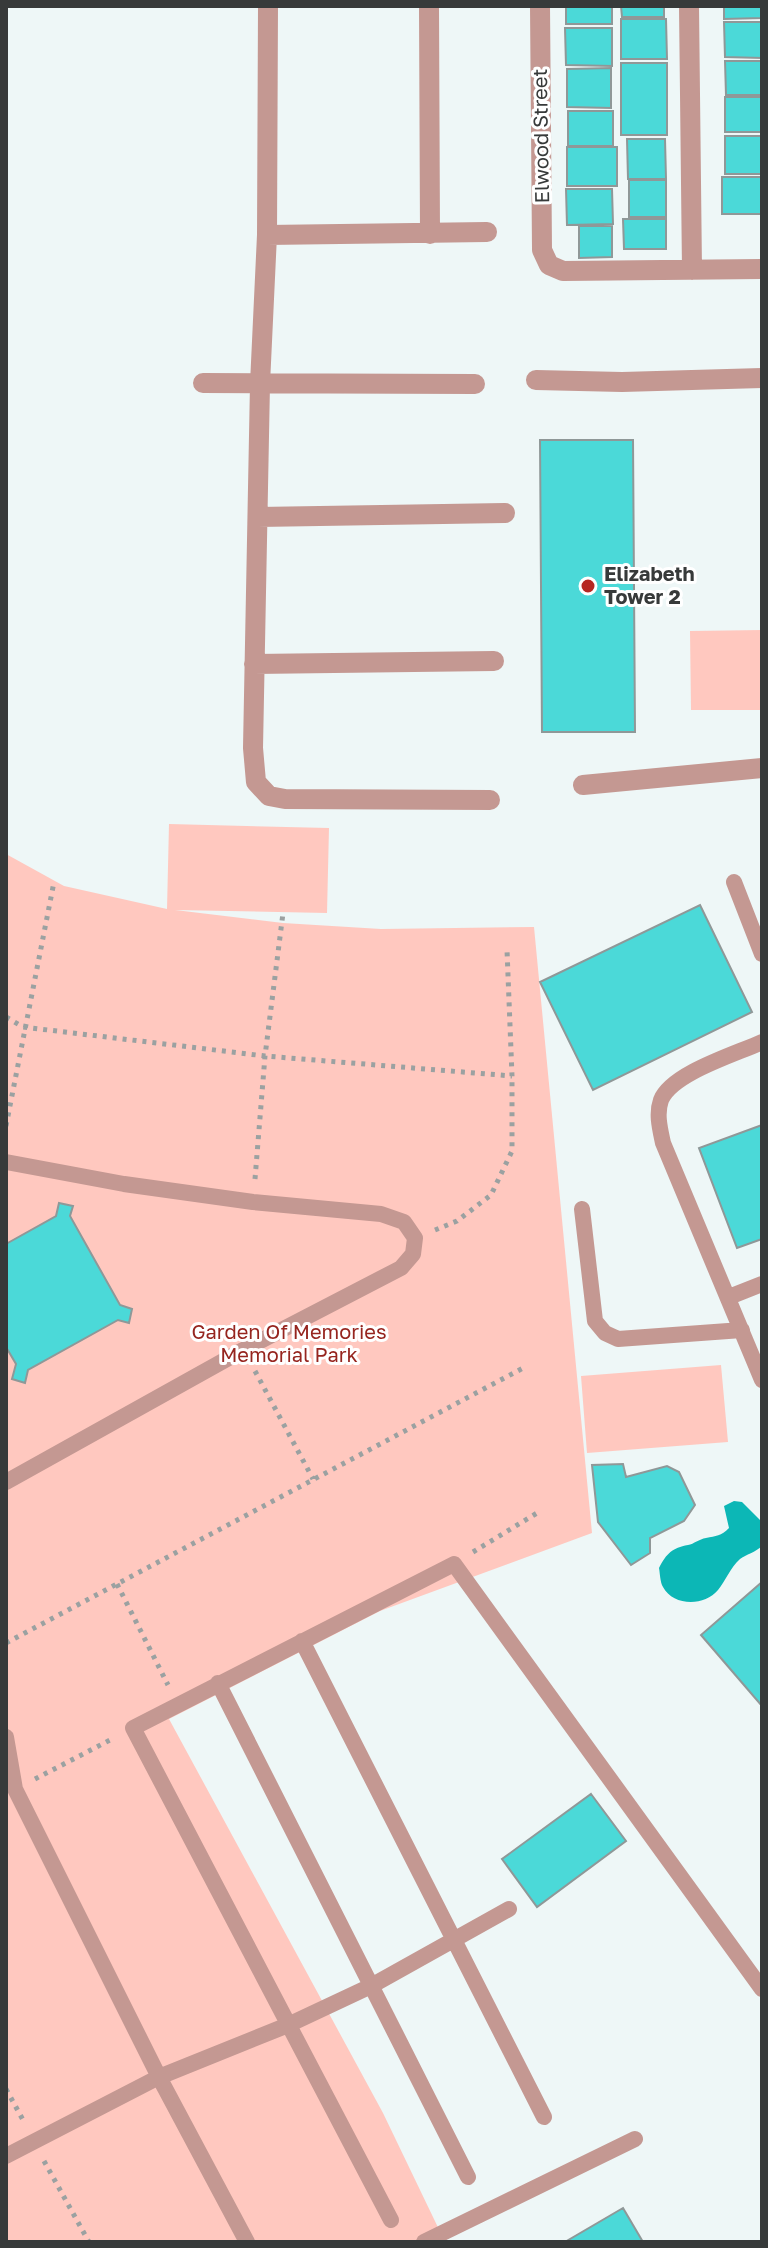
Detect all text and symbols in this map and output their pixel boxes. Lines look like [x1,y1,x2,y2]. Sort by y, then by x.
street label: Elwood Street [527,68,553,204]
place label: Elizabeth Tower 2 [604,561,695,608]
marker: Elizabeth Tower 2 [579,577,597,595]
park label: Garden Of Memories Memorial Park [191,1319,387,1366]

